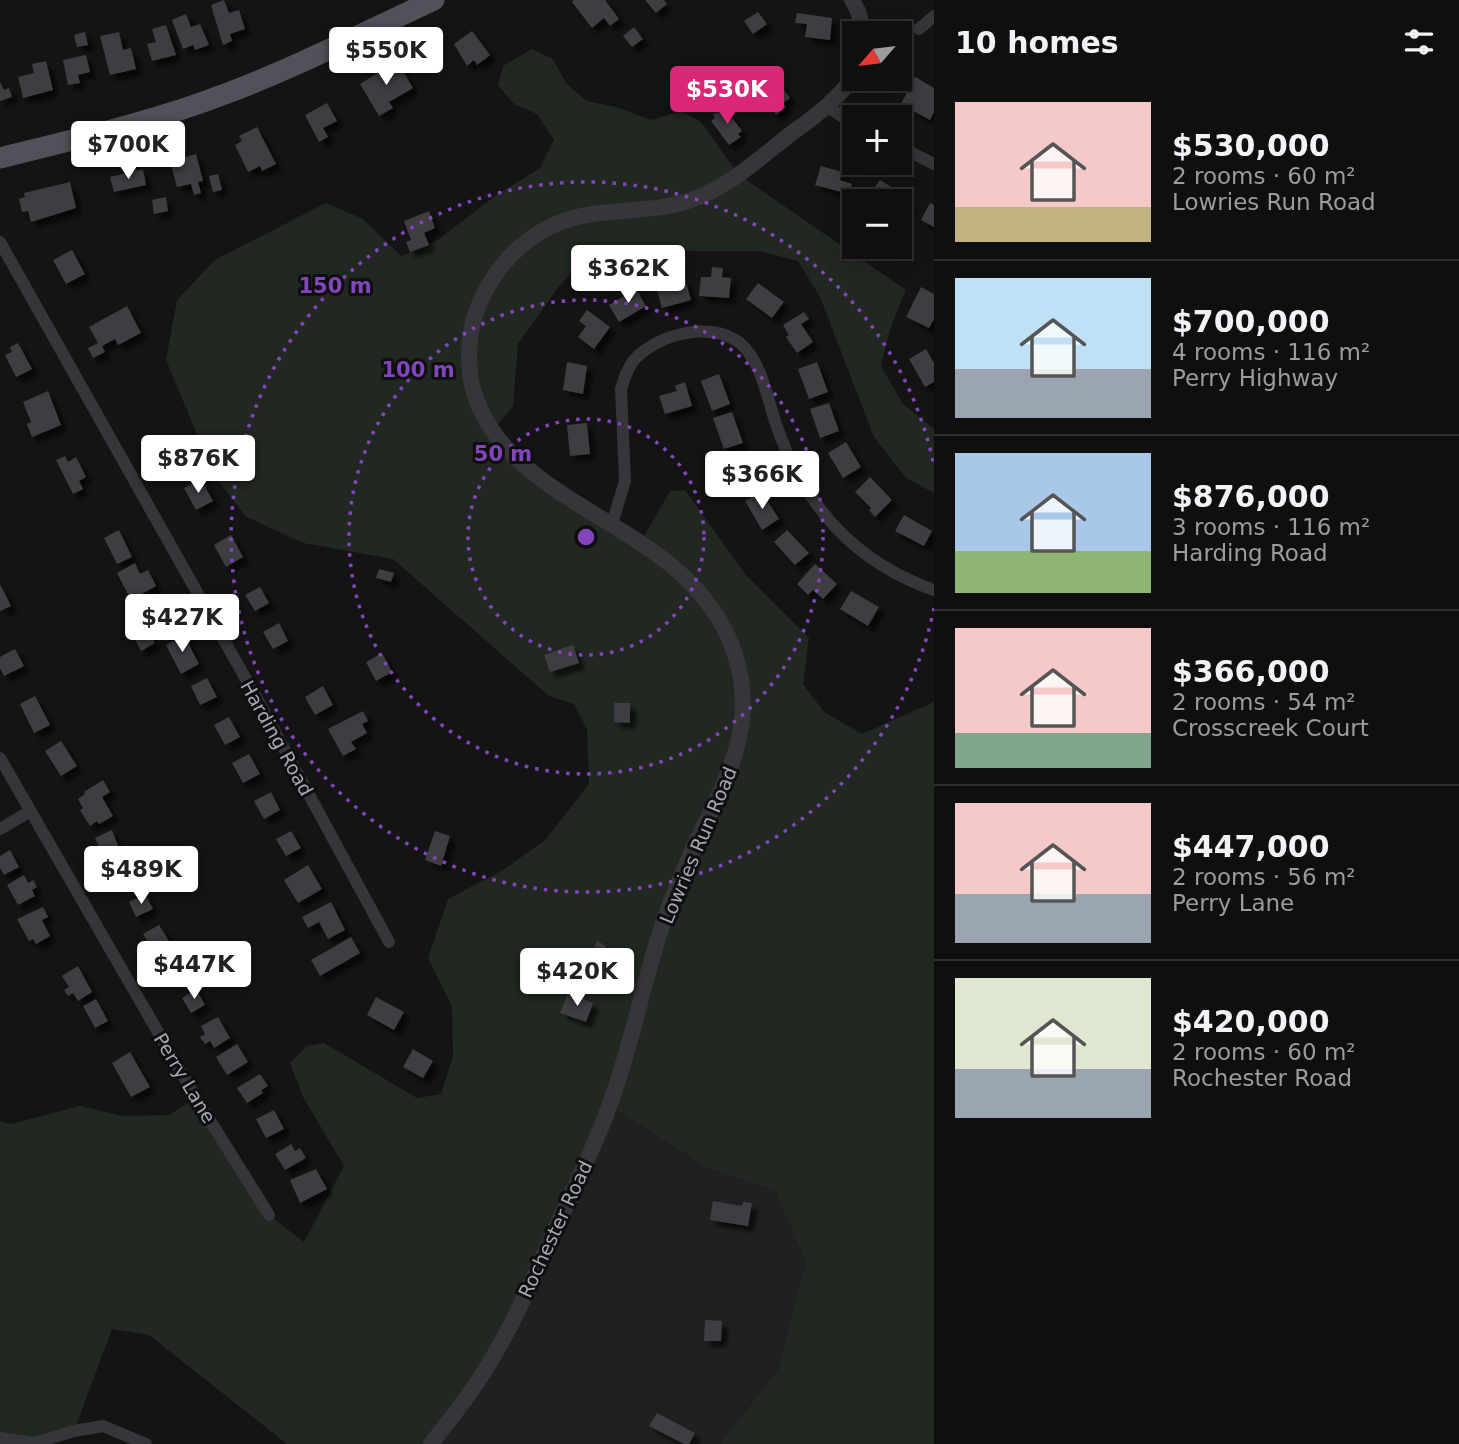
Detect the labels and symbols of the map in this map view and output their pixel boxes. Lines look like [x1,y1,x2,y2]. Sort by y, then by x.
north arrow [842,21,912,91]
pin: $550K [337,28,435,87]
pin: $530K [678,66,776,126]
pin: $700K [79,122,177,181]
pin: $362K [579,246,677,305]
text: 150 m [298,274,372,298]
text: 100 m [381,358,455,382]
pin: $876K [149,435,247,495]
text: 50 m [474,442,532,466]
pin: $366K [713,452,811,511]
centre of rings [574,525,598,549]
pin: $427K [133,594,231,654]
street label: Harding Road [236,676,318,800]
street label: Lowries Run Road [655,763,741,927]
pin: $489K [92,846,190,906]
pin: $447K [145,942,243,1001]
pin: $420K [528,948,626,1008]
street label: Perry Lane [150,1029,220,1127]
street label: Rochester Road [514,1157,596,1301]

